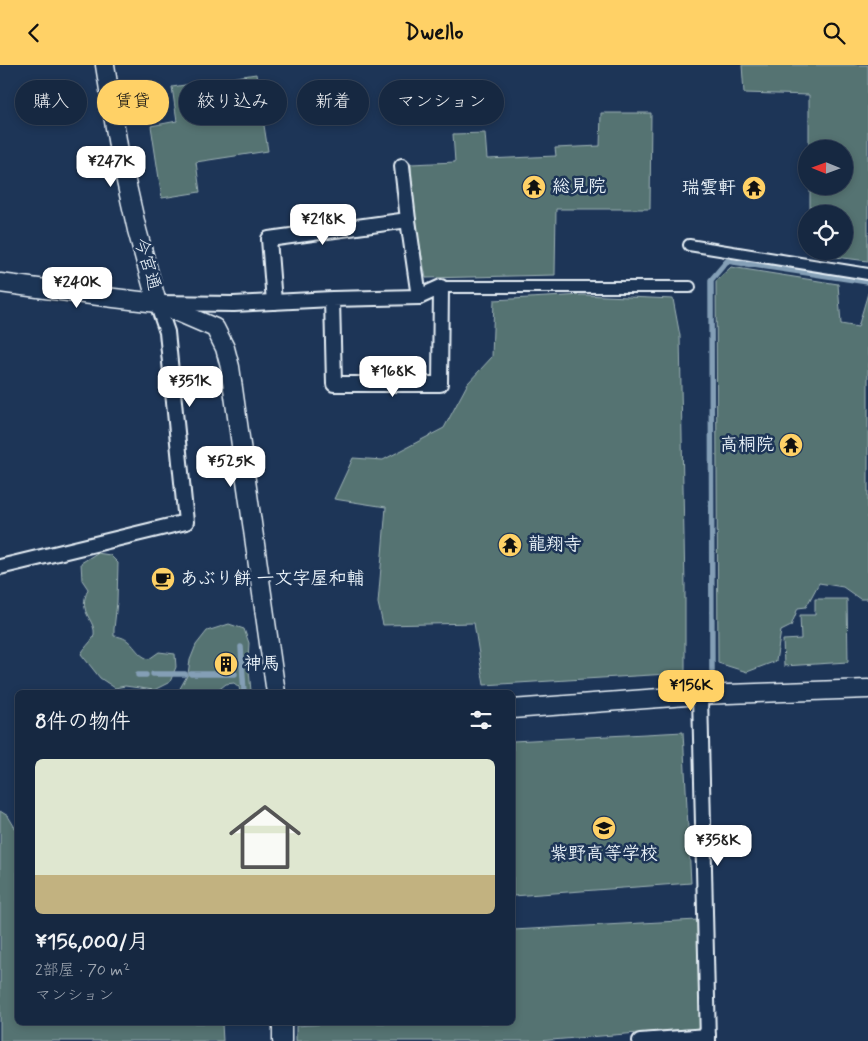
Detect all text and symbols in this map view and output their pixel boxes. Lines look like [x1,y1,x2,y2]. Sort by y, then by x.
icon: back [20,19,48,47]
text: Dwello [404,19,464,47]
icon: search [820,19,848,47]
chip: 購入 [15,80,87,125]
chip: 賃貸 [97,80,169,125]
chip: 絞り込み [179,80,287,125]
chip: 新着 [297,80,369,125]
chip: マンション [379,80,504,125]
north arrow [798,140,852,195]
map controls [798,140,853,260]
pin: ¥247K [76,145,146,188]
text: ¥247K [88,151,135,172]
temple icon: 総見院 [521,174,547,200]
place label: 総見院 [552,175,606,199]
temple icon: 瑞雲軒 [741,175,767,201]
place label: 瑞雲軒 [682,176,736,200]
pin: ¥218K [288,203,358,246]
button: locate [798,205,853,260]
text: ¥218K [301,209,345,230]
street label: 今宮通 [128,235,166,293]
pin: ¥240K [42,267,112,309]
text: ¥240K [53,272,101,293]
pin: ¥168K [358,355,428,398]
text: ¥168K [370,361,416,382]
pin: ¥351K [155,365,225,408]
text: ¥351K [169,371,211,392]
temple icon: 高桐院 [778,432,804,458]
place label: 高桐院 [720,433,774,457]
pin: ¥525K [196,445,266,488]
text: ¥525K [207,451,255,472]
temple icon: 龍翔寺 [497,532,523,558]
place label: 龍翔寺 [528,533,582,557]
cafe icon: あぶり餅 一文字屋和輔 [150,566,176,592]
place label: あぶり餅 一文字屋和輔 [180,567,365,591]
building icon: 神馬 [213,651,239,677]
place label: 神馬 [244,652,280,676]
pin: ¥156K [656,669,726,712]
text: ¥156K [669,675,713,696]
icon: filters [467,706,495,734]
text: 8件の物件 [35,708,131,736]
icon: home [220,792,310,882]
school or university icon: 紫野高等学校 [591,815,617,841]
pin: ¥358K [683,825,753,867]
text: ¥358K [696,830,740,851]
place label: 紫野高等学校 [550,842,658,866]
text: ¥156,000/月 [35,928,149,956]
text: 2部屋 · 70 m² [35,960,130,981]
text: マンション [35,985,114,1006]

